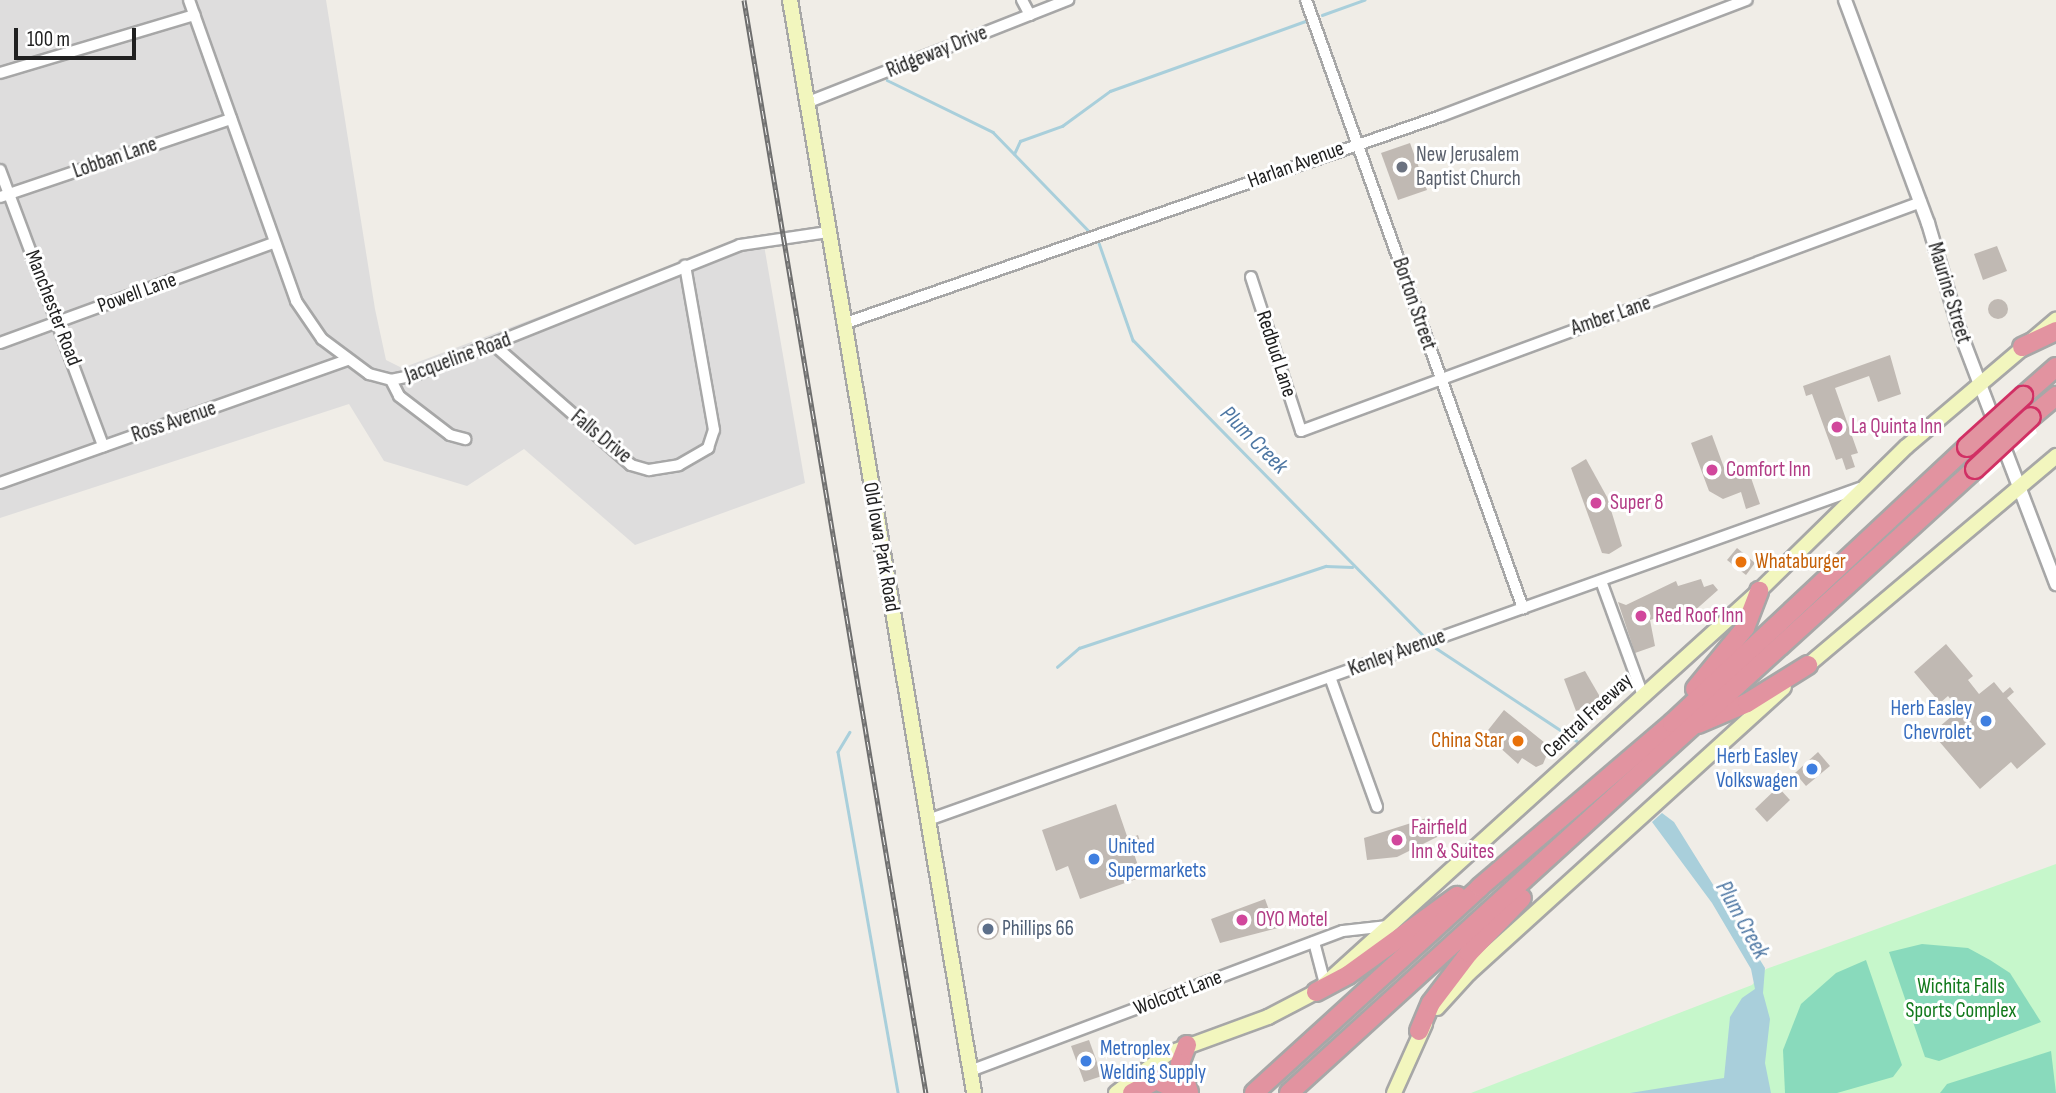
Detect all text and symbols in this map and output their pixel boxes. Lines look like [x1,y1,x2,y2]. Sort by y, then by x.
scale bar [18,14,140,58]
street label: Ridgeway Drive [883,20,991,84]
text: 100 m [27,27,70,52]
street label: Lobban Lane [70,132,160,184]
street label: Harlan Avenue [1244,136,1348,194]
place label: New Jerusalem Baptist Church [1416,142,1521,192]
marker: New Jerusalem Baptist Church [1394,159,1410,175]
street label: Maurine Street [1922,239,1976,347]
street label: Manchester Road [19,247,87,369]
street label: Borton Street [1386,255,1442,353]
street label: Powell Lane [94,267,180,319]
street label: Amber Lane [1568,291,1654,341]
street label: Redbud Lane [1250,308,1302,400]
street label: Jacqueline Road [402,327,514,389]
street label: Ross Avenue [128,396,220,448]
water label: Plum Creek [1214,400,1294,480]
street label: Falls Drive [565,405,637,469]
place label: La Quinta Inn [1851,414,1942,440]
marker: La Quinta Inn [1829,419,1845,435]
place label: Comfort Inn [1726,457,1811,483]
marker: Comfort Inn [1704,462,1720,478]
street label: Old Iowa Park Road [857,480,905,614]
place label: Super 8 [1610,490,1663,516]
marker: Super 8 [1588,495,1604,511]
place label: Whataburger [1755,549,1846,575]
marker: Whataburger [1733,554,1749,570]
place label: Red Roof Inn [1655,603,1743,629]
marker: Red Roof Inn [1633,608,1649,624]
street label: Kenley Avenue [1345,624,1449,682]
street label: Central Freeway [1538,668,1638,764]
place label: Herb Easley Chevrolet [1891,696,1972,746]
marker: Herb Easley Chevrolet [1978,713,1994,729]
place label: China Star [1431,728,1504,754]
marker: China Star [1510,733,1526,749]
place label: Herb Easley Volkswagen [1716,744,1798,794]
marker: Herb Easley Volkswagen [1804,761,1820,777]
place label: Fairfield Inn & Suites [1411,815,1494,865]
marker: Fairfield Inn & Suites [1389,832,1405,848]
place label: United Supermarkets [1108,834,1206,884]
marker: United Supermarkets [1086,851,1102,867]
water label: Plum Creek [1709,876,1775,964]
place label: OYO Motel [1256,907,1328,933]
marker: OYO Motel [1234,912,1250,928]
place label: Phillips 66 [1002,916,1074,942]
marker: Phillips 66 [980,921,996,937]
street label: Wolcott Lane [1130,965,1226,1021]
park label: Wichita Falls Sports Complex [1906,974,2016,1024]
place label: Metroplex Welding Supply [1100,1036,1206,1086]
marker: Metroplex Welding Supply [1078,1053,1094,1069]

